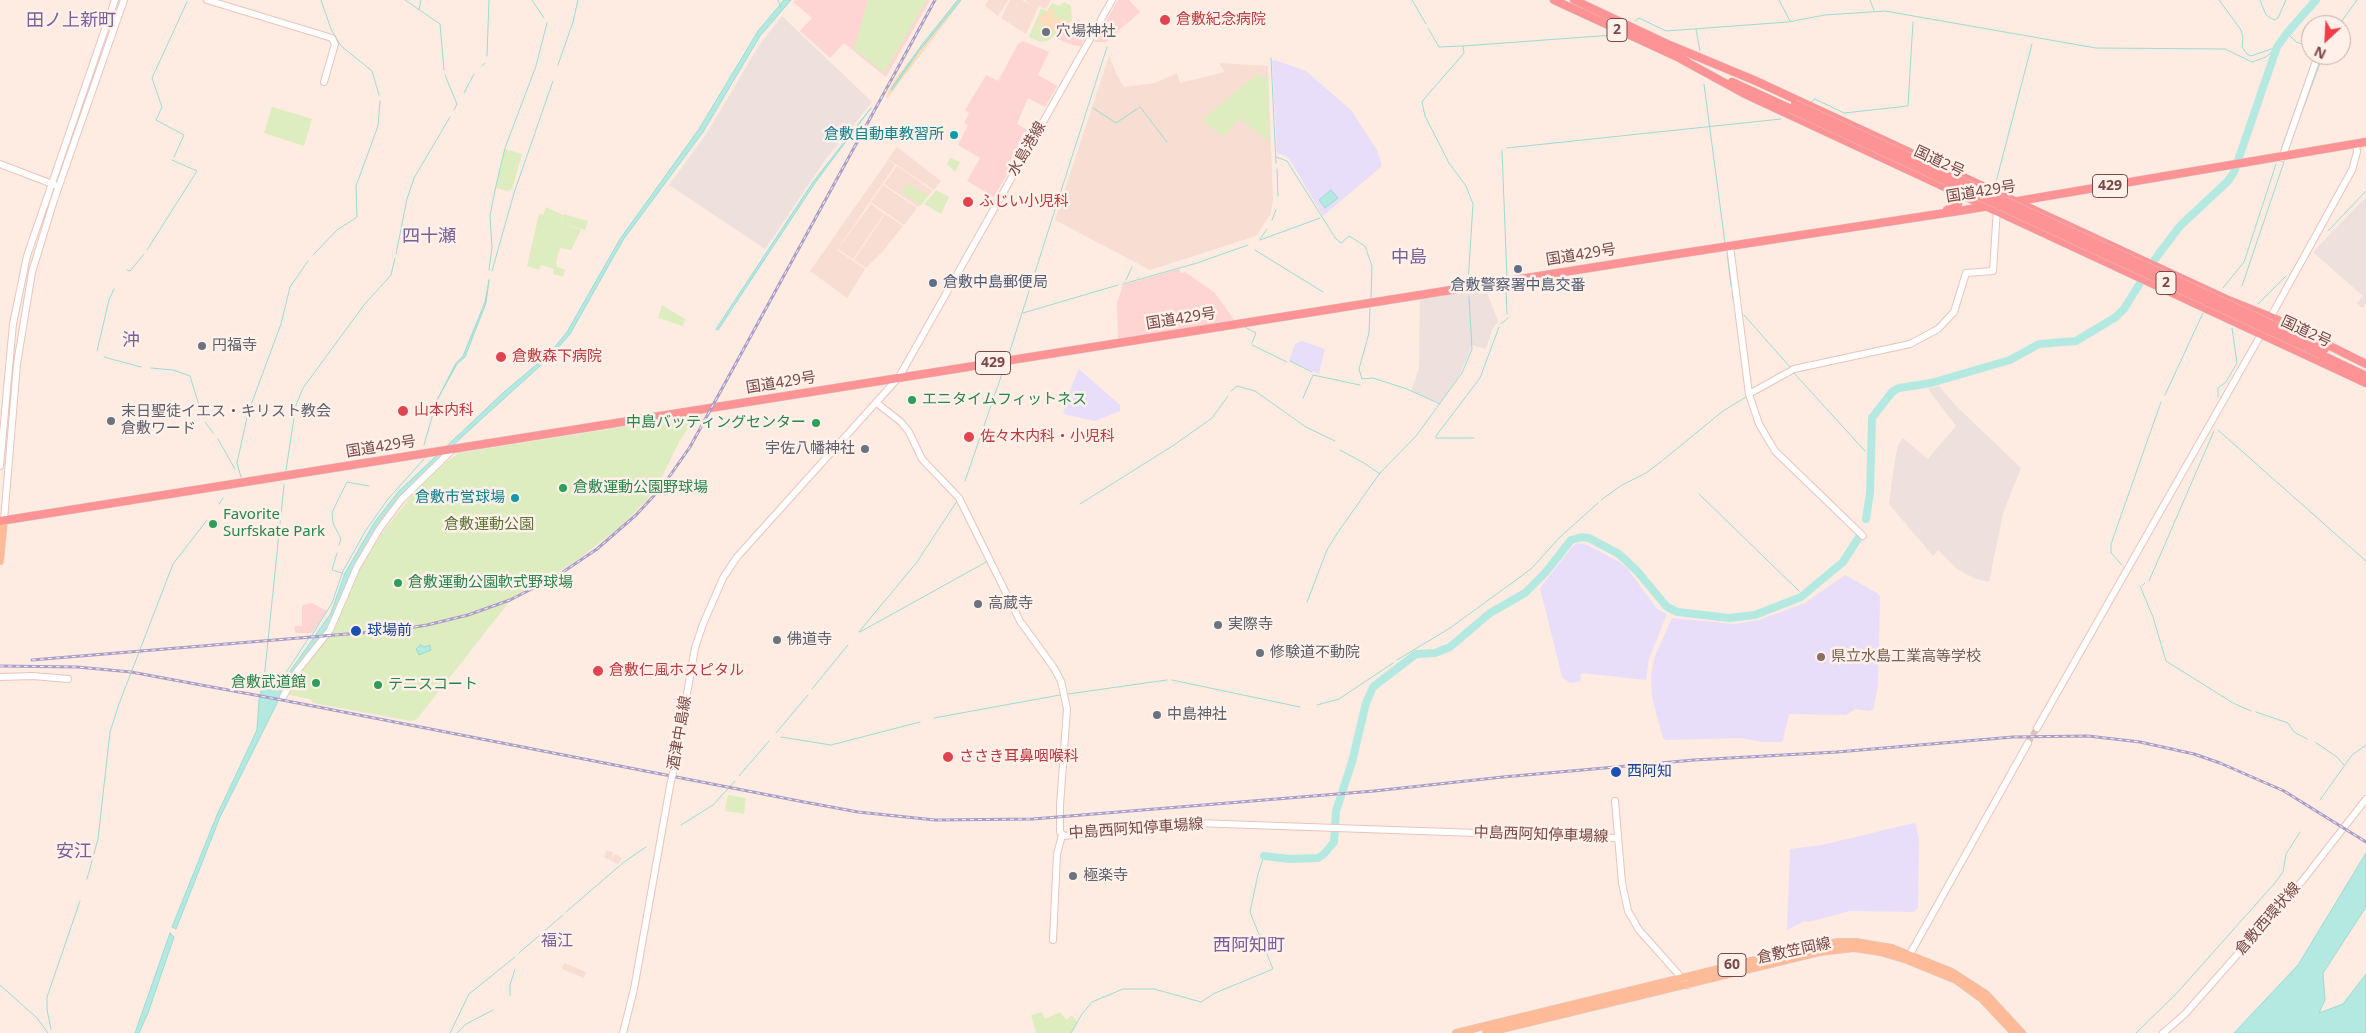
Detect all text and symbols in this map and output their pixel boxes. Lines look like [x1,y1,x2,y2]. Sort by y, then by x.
district label: 田ノ上新町 [26,10,116,32]
place label: 倉敷紀念病院 [1176,11,1266,29]
marker: 倉敷紀念病院 [1158,13,1172,27]
north arrow [2301,15,2351,65]
road number: 2 [1607,18,1627,42]
place label: 穴場神社 [1056,23,1116,41]
marker: 穴場神社 [1040,26,1052,38]
text: N [2311,42,2329,64]
street label: 水島港線 [1004,119,1050,179]
place label: 倉敷自動車教習所 [824,126,944,144]
marker: 倉敷自動車教習所 [948,129,960,141]
street label: 国道2号 [1911,143,1967,181]
road number: 429 [2092,175,2128,198]
street label: 国道429号 [1945,178,2017,206]
place label: ふじい小児科 [979,193,1069,211]
marker: ふじい小児科 [961,195,975,209]
district label: 四十瀬 [402,226,456,248]
street label: 国道429号 [1545,241,1617,269]
district label: 中島 [1391,247,1427,269]
marker: 倉敷警察署中島交番 [1512,263,1524,275]
road number: 2 [2156,272,2176,294]
place label: 倉敷中島郵便局 [943,274,1048,292]
marker: 倉敷中島郵便局 [927,277,939,289]
place label: 倉敷警察署中島交番 [1451,277,1585,295]
street label: 国道429号 [1145,305,1217,333]
street label: 国道2号 [2278,313,2334,351]
district label: 沖 [122,330,140,352]
place label: 円福寺 [212,337,257,355]
marker: 円福寺 [196,340,208,352]
place label: 倉敷森下病院 [512,348,602,366]
marker: 倉敷森下病院 [494,350,508,364]
road number: 429 [976,352,1010,374]
street label: 国道429号 [745,369,817,397]
place label: エニタイムフィットネス [922,391,1087,409]
marker: エニタイムフィットネス [906,394,918,406]
place label: 山本内科 [414,402,474,420]
place label: 末日聖徒イエス・キリスト教会 倉敷ワード [121,403,331,438]
marker: 山本内科 [396,404,410,418]
place label: 中島バッティングセンター [626,414,806,432]
marker: 末日聖徒イエス・キリスト教会 倉敷ワード [105,415,117,427]
marker: 中島バッティングセンター [810,417,822,429]
place label: 佐々木内科・小児科 [980,428,1115,446]
marker: 佐々木内科・小児科 [962,430,976,444]
street label: 国道429号 [345,433,417,461]
place label: 宇佐八幡神社 [765,440,855,458]
marker: 宇佐八幡神社 [859,443,871,455]
place label: 倉敷運動公園野球場 [573,479,708,497]
marker: 倉敷運動公園野球場 [557,482,569,494]
place label: 倉敷市営球場 [415,489,505,507]
marker: 倉敷市営球場 [509,492,521,504]
place label: Favorite Surfskate Park [223,506,325,541]
park label: 倉敷運動公園 [444,516,534,534]
marker: Favorite Surfskate Park [207,518,219,530]
place label: 倉敷運動公園軟式野球場 [408,574,573,592]
marker: 倉敷運動公園軟式野球場 [392,577,404,589]
place label: 高蔵寺 [988,595,1033,613]
marker: 高蔵寺 [972,598,984,610]
place label: 実際寺 [1228,616,1273,634]
marker: 実際寺 [1212,619,1224,631]
place label: 球場前 [367,622,412,640]
marker: 球場前 [349,624,363,638]
place label: 佛道寺 [787,631,832,649]
marker: 佛道寺 [771,634,783,646]
place label: 修験道不動院 [1270,644,1360,662]
marker: 修験道不動院 [1254,647,1266,659]
place label: 県立水島工業高等学校 [1831,648,1981,666]
marker: 県立水島工業高等学校 [1815,651,1827,663]
place label: 倉敷仁風ホスピタル [609,662,744,680]
marker: 倉敷仁風ホスピタル [591,664,605,678]
place label: 倉敷武道館 [231,674,306,692]
place label: テニスコート [388,676,478,694]
marker: 倉敷武道館 [310,677,322,689]
marker: テニスコート [372,679,384,691]
street label: 酒津中島線 [665,695,695,771]
place label: 中島神社 [1167,706,1227,724]
marker: 中島神社 [1151,709,1163,721]
place label: ささき耳鼻咽喉科 [959,748,1079,766]
marker: ささき耳鼻咽喉科 [941,750,955,764]
place label: 西阿知 [1627,763,1672,781]
marker: 西阿知 [1609,765,1623,779]
street label: 中島西阿知停車場線 [1068,815,1204,843]
street label: 中島西阿知停車場線 [1473,824,1609,846]
district label: 安江 [56,841,92,863]
place label: 極楽寺 [1083,867,1128,885]
marker: 極楽寺 [1067,870,1079,882]
street label: 倉敷西環状線 [2232,879,2304,959]
district label: 福江 [541,931,573,951]
street label: 倉敷笠岡線 [1755,934,1833,968]
district label: 西阿知町 [1213,935,1285,957]
road number: 60 [1718,954,1746,976]

